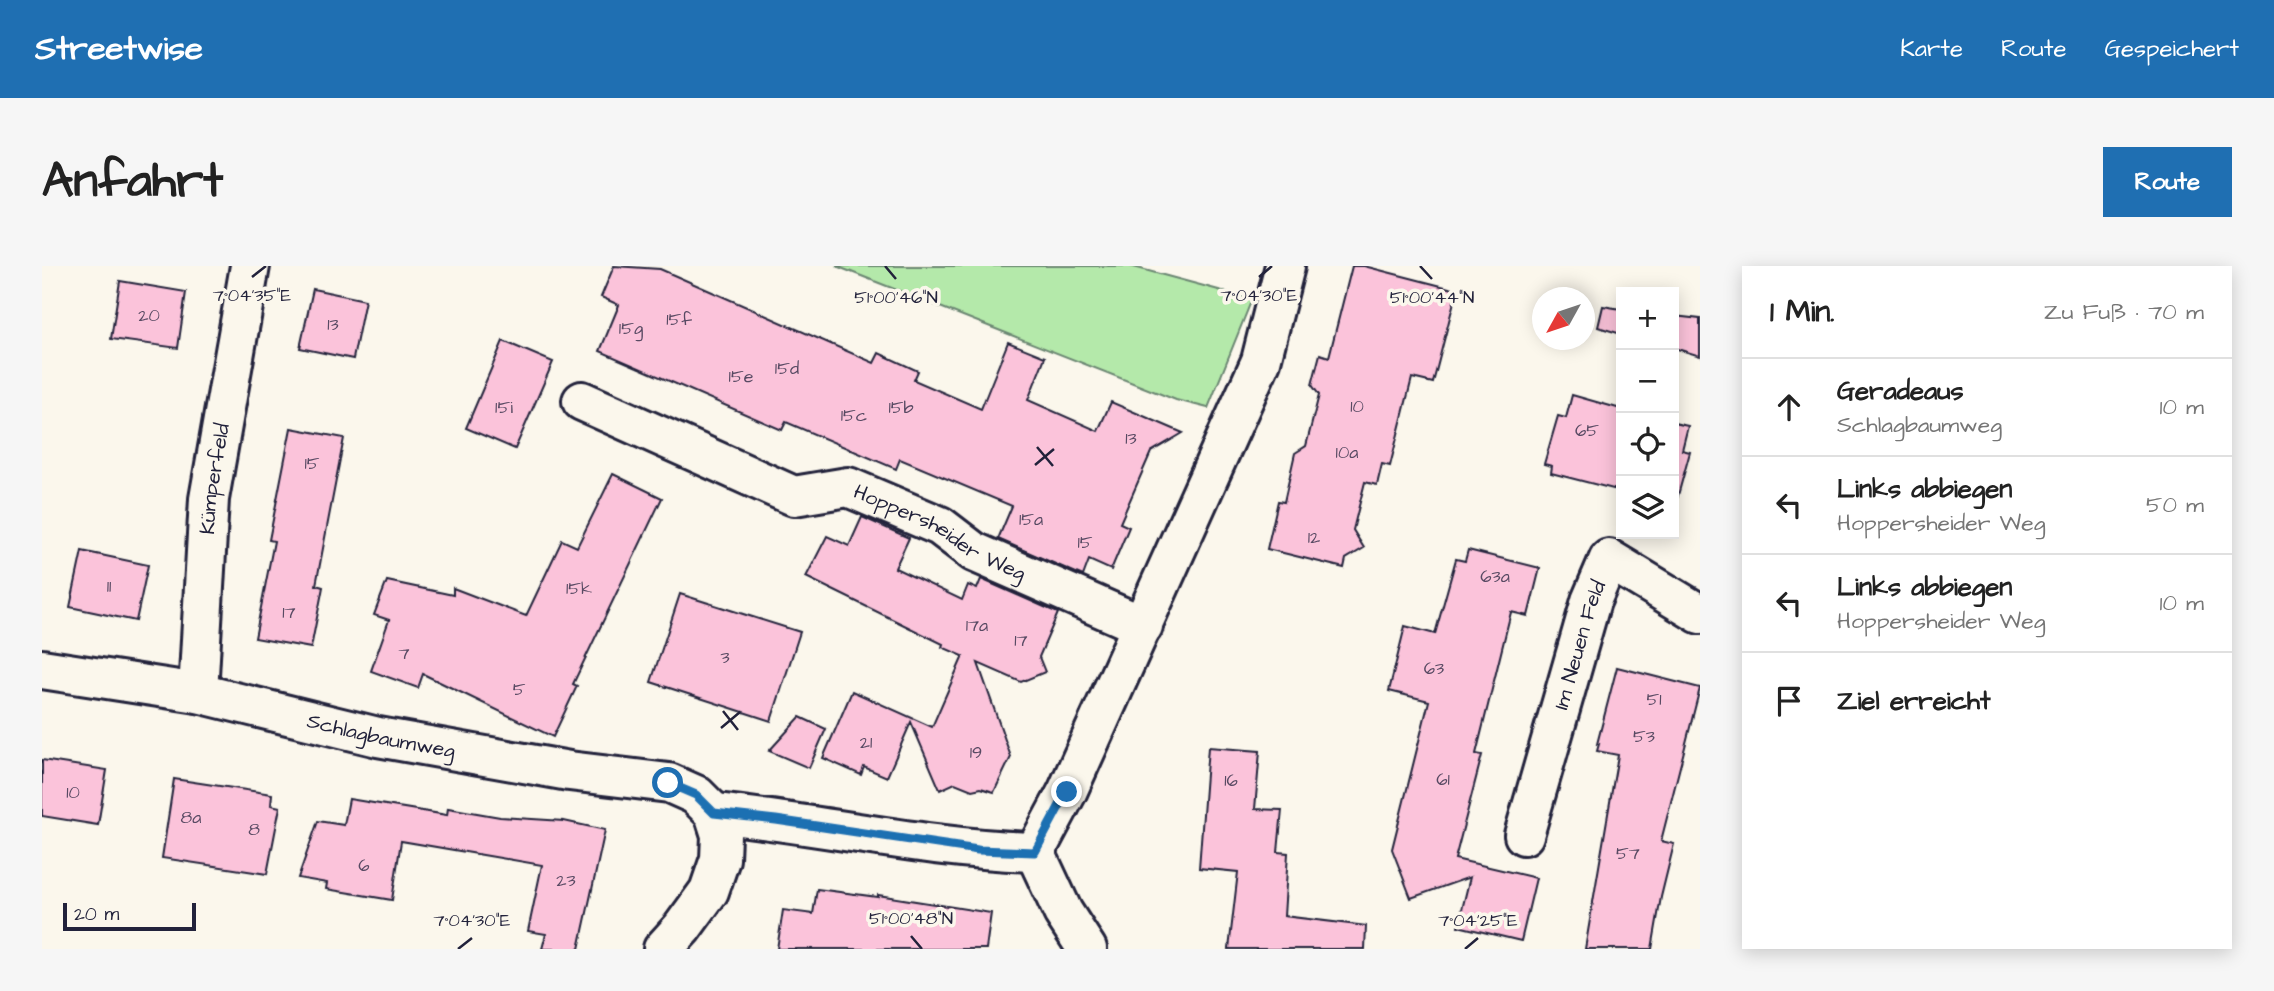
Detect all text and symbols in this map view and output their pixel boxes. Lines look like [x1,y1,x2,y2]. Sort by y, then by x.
text: Streetwise [35,26,203,72]
text: Karte [1900,32,1963,66]
text: Route [2001,32,2066,66]
text: Gespeichert [2104,32,2239,66]
button: Route [2103,147,2232,217]
text: Anfahrt [42,148,223,216]
text: 7°04'35"E [213,283,292,308]
text: 7°04'30"E [1221,283,1298,308]
text: 51°00'46"N [854,285,938,310]
text: 51°00'44"N [1390,285,1474,310]
north arrow [1532,287,1595,350]
map controls [1616,287,1679,539]
button: + [1616,287,1679,350]
text: 1 Min. [1770,291,1834,333]
text: Zu Fuß · 70 m [2044,296,2204,328]
house number: 20 [138,303,160,328]
house number: 15f [666,307,692,332]
house number: 13 [327,312,339,337]
house number: 15g [619,316,643,342]
button: − [1616,350,1679,413]
house number: 15d [775,356,799,381]
house number: 15e [729,364,754,389]
text: Geradeaus [1837,373,1964,409]
icon: ahead [1770,388,1808,426]
text: 10 m [2159,391,2204,423]
house number: 10 [1350,394,1364,419]
house number: 15i [495,395,513,420]
house number: 15b [888,395,914,420]
house number: 15c [841,403,867,428]
text: Schlagbaumweg [1837,409,2002,441]
button: locate [1616,413,1679,476]
house number: 65 [1575,418,1599,443]
street label: Kümperfeld [193,421,237,535]
house number: 13 [1125,426,1137,451]
house number: 10a [1336,440,1358,465]
house number: 15 [304,451,320,476]
text: Links abbiegen [1837,471,2012,507]
button: layers [1616,476,1679,539]
street label: Hoppersheider Weg [849,477,1031,589]
icon: left [1770,486,1808,524]
text: 50 m [2146,489,2204,521]
house number: 15a [1019,507,1043,532]
text: Hoppersheider Weg [1837,507,2046,539]
house number: 12 [1308,525,1321,550]
house number: 15 [1077,530,1093,555]
house number: 63a [1480,564,1510,589]
text: Links abbiegen [1837,569,2012,605]
house number: 11 [107,574,111,599]
street label: Im Neuen Feld [1546,575,1613,713]
house number: 15k [566,576,592,601]
icon: left [1770,584,1808,622]
text: 10 m [2159,587,2204,619]
house number: 17 [282,600,296,625]
text: Hoppersheider Weg [1837,605,2046,637]
house number: 17a [966,613,988,638]
house number: 17 [1014,628,1028,653]
house number: 7 [398,641,410,666]
house number: 3 [720,645,730,670]
house number: 63 [1424,656,1444,681]
house number: 5 [513,677,526,702]
icon: arrive [1770,682,1808,720]
text: Ziel erreicht [1837,683,1991,719]
house number: 51 [1646,687,1662,712]
street label: Schlagbaumweg [304,706,458,767]
house number: 53 [1633,724,1655,749]
house number: 21 [860,730,872,755]
house number: 19 [970,740,982,765]
route start [652,767,683,798]
house number: 61 [1436,767,1450,792]
house number: 16 [1224,768,1238,793]
route end [1051,776,1082,807]
house number: 10 [66,780,80,805]
house number: 8a [181,805,201,830]
house number: 8 [248,817,260,842]
house number: 57 [1616,841,1640,866]
house number: 6 [358,853,370,878]
house number: 23 [556,868,576,893]
scale bar [63,900,196,932]
text: 20 m [74,901,119,928]
text: 51°00'48"N [869,906,953,931]
text: 7°04'30"E [434,908,511,933]
text: 7°04'25"E [1438,908,1518,933]

